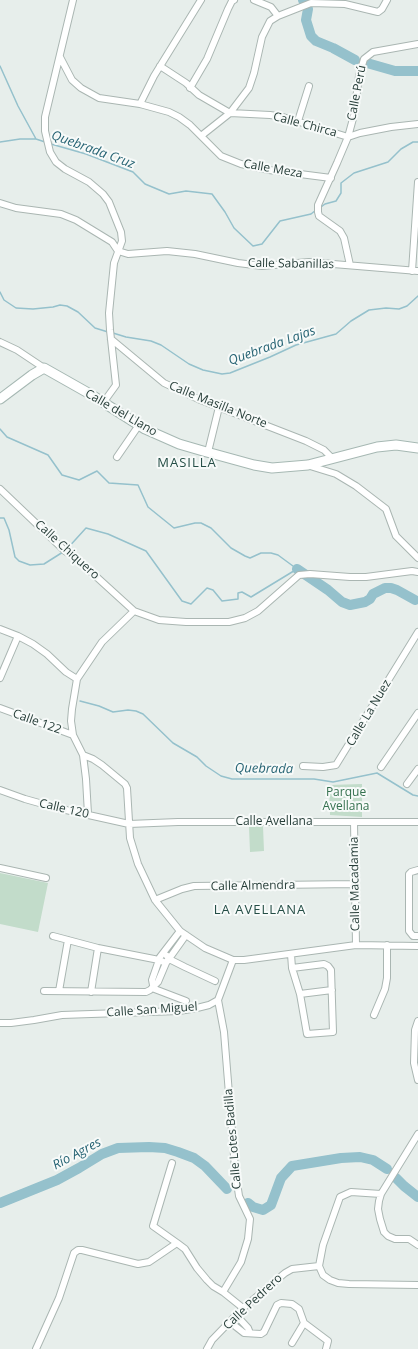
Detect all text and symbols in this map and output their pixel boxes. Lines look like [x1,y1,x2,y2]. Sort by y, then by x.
street label: Calle Perú [345,64,369,122]
street label: Calle Chirca [272,110,338,140]
water label: Quebrada Cruz [49,128,137,172]
street label: Calle Meza [242,157,304,181]
street label: Calle Sabanillas [248,256,334,272]
water label: Quebrada Lajas [226,323,318,369]
street label: Calle Masilla Norte [167,379,269,431]
street label: Calle del Llano [82,387,160,439]
district label: MASILLA [157,455,217,471]
street label: Calle Chiquero [32,517,102,583]
street label: Calle La Nuez [344,677,394,749]
street label: Calle 122 [11,707,63,737]
water label: Quebrada [235,761,293,777]
park label: Parque Avellana [322,786,370,814]
street label: Calle 120 [38,796,90,822]
street label: Calle Avellana [235,815,313,829]
street label: Calle Macadamia [347,836,363,932]
street label: Calle Almendra [210,878,296,894]
district label: LA AVELLANA [214,902,306,918]
street label: Calle San Miguel [106,1000,198,1020]
street label: Calle Lotes Badilla [221,1088,245,1190]
water label: Río Agres [50,1135,104,1173]
street label: Calle Pedrero [221,1271,285,1333]

